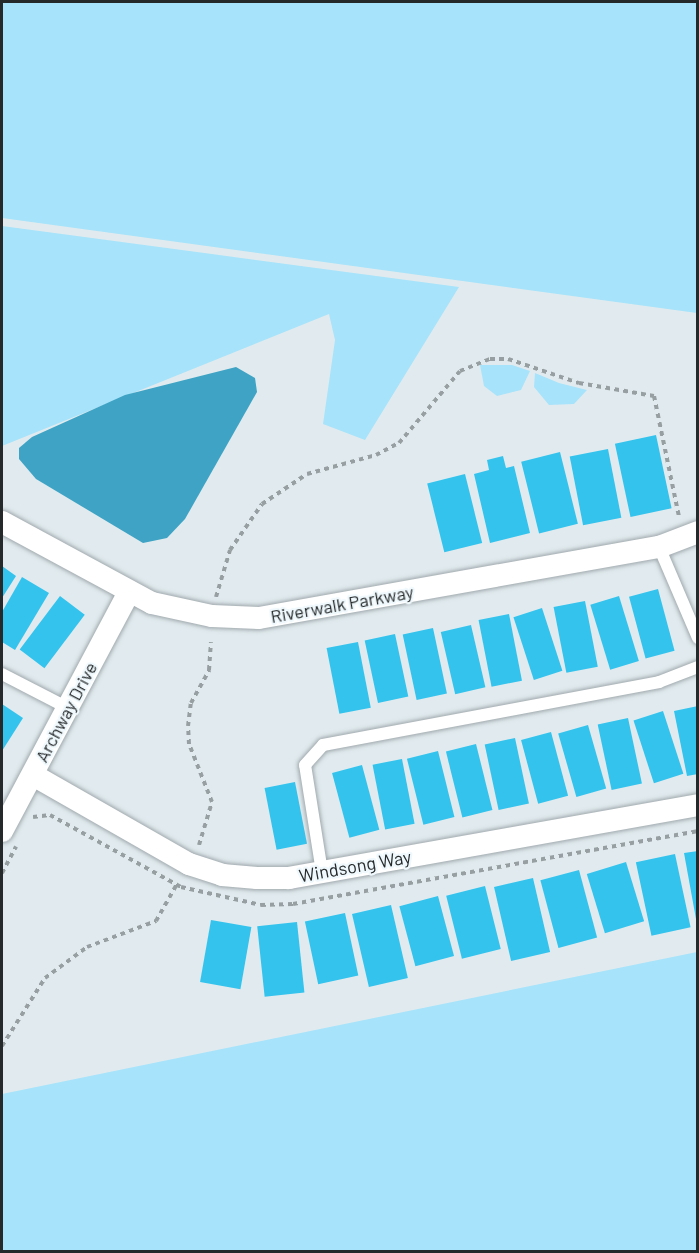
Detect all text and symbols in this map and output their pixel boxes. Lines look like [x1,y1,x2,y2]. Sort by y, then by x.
street label: Riverwalk Parkway [269,581,415,627]
street label: Archway Drive [31,658,101,766]
street label: Windsong Way [297,846,413,886]

